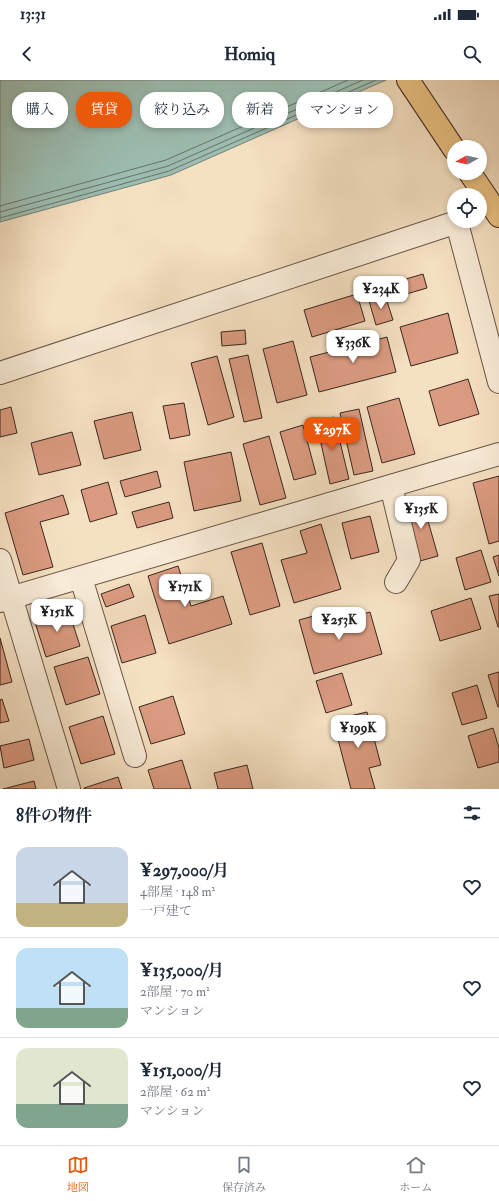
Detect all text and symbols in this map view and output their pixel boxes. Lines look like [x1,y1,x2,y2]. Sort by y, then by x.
text: 13:31 [20,5,46,24]
icon: back [16,43,38,65]
text: Homiq [224,43,275,66]
icon: search [461,43,483,65]
chip: 購入 [12,92,68,128]
chip: 賃貸 [76,92,132,128]
chip: 絞り込み [140,92,224,128]
chip: 新着 [232,92,288,128]
chip: マンション [296,92,393,128]
north arrow [447,140,487,180]
map controls [447,140,487,228]
button: locate [447,188,487,228]
pin: ¥234K [353,276,409,310]
text: ¥234K [362,281,400,297]
pin: ¥336K [325,330,381,364]
text: ¥336K [335,335,371,351]
pin: ¥297K [304,417,360,451]
text: ¥297K [313,422,351,438]
pin: ¥135K [393,496,449,530]
text: ¥135K [404,501,438,517]
pin: ¥171K [157,574,213,608]
text: ¥171K [168,579,202,595]
pin: ¥151K [29,599,85,633]
text: ¥151K [40,604,74,620]
pin: ¥253K [311,607,367,641]
text: ¥253K [321,612,357,628]
pin: ¥199K [330,715,386,749]
text: ¥199K [340,720,376,736]
icon: filters [461,802,483,824]
text: 8件の物件 [16,805,92,826]
text: ¥297,000/月 [140,860,229,881]
icon: home [48,863,96,911]
icon: heart [461,876,483,898]
text: 4部屋 · 148 m² [140,884,215,900]
text: 一戸建て [140,903,192,919]
text: ¥135,000/月 [140,960,224,981]
icon: home [48,964,96,1012]
icon: heart [461,977,483,999]
text: 2部屋 · 70 m² [140,984,210,1000]
text: マンション [140,1003,204,1019]
text: ¥151,000/月 [140,1060,224,1081]
icon: home [48,1064,96,1112]
icon: heart [461,1077,483,1099]
text: 2部屋 · 62 m² [140,1084,210,1100]
text: マンション [140,1103,204,1119]
tab: 地図 [67,1154,89,1194]
tab: 保存済み [222,1154,266,1194]
tab: ホーム [399,1154,432,1194]

